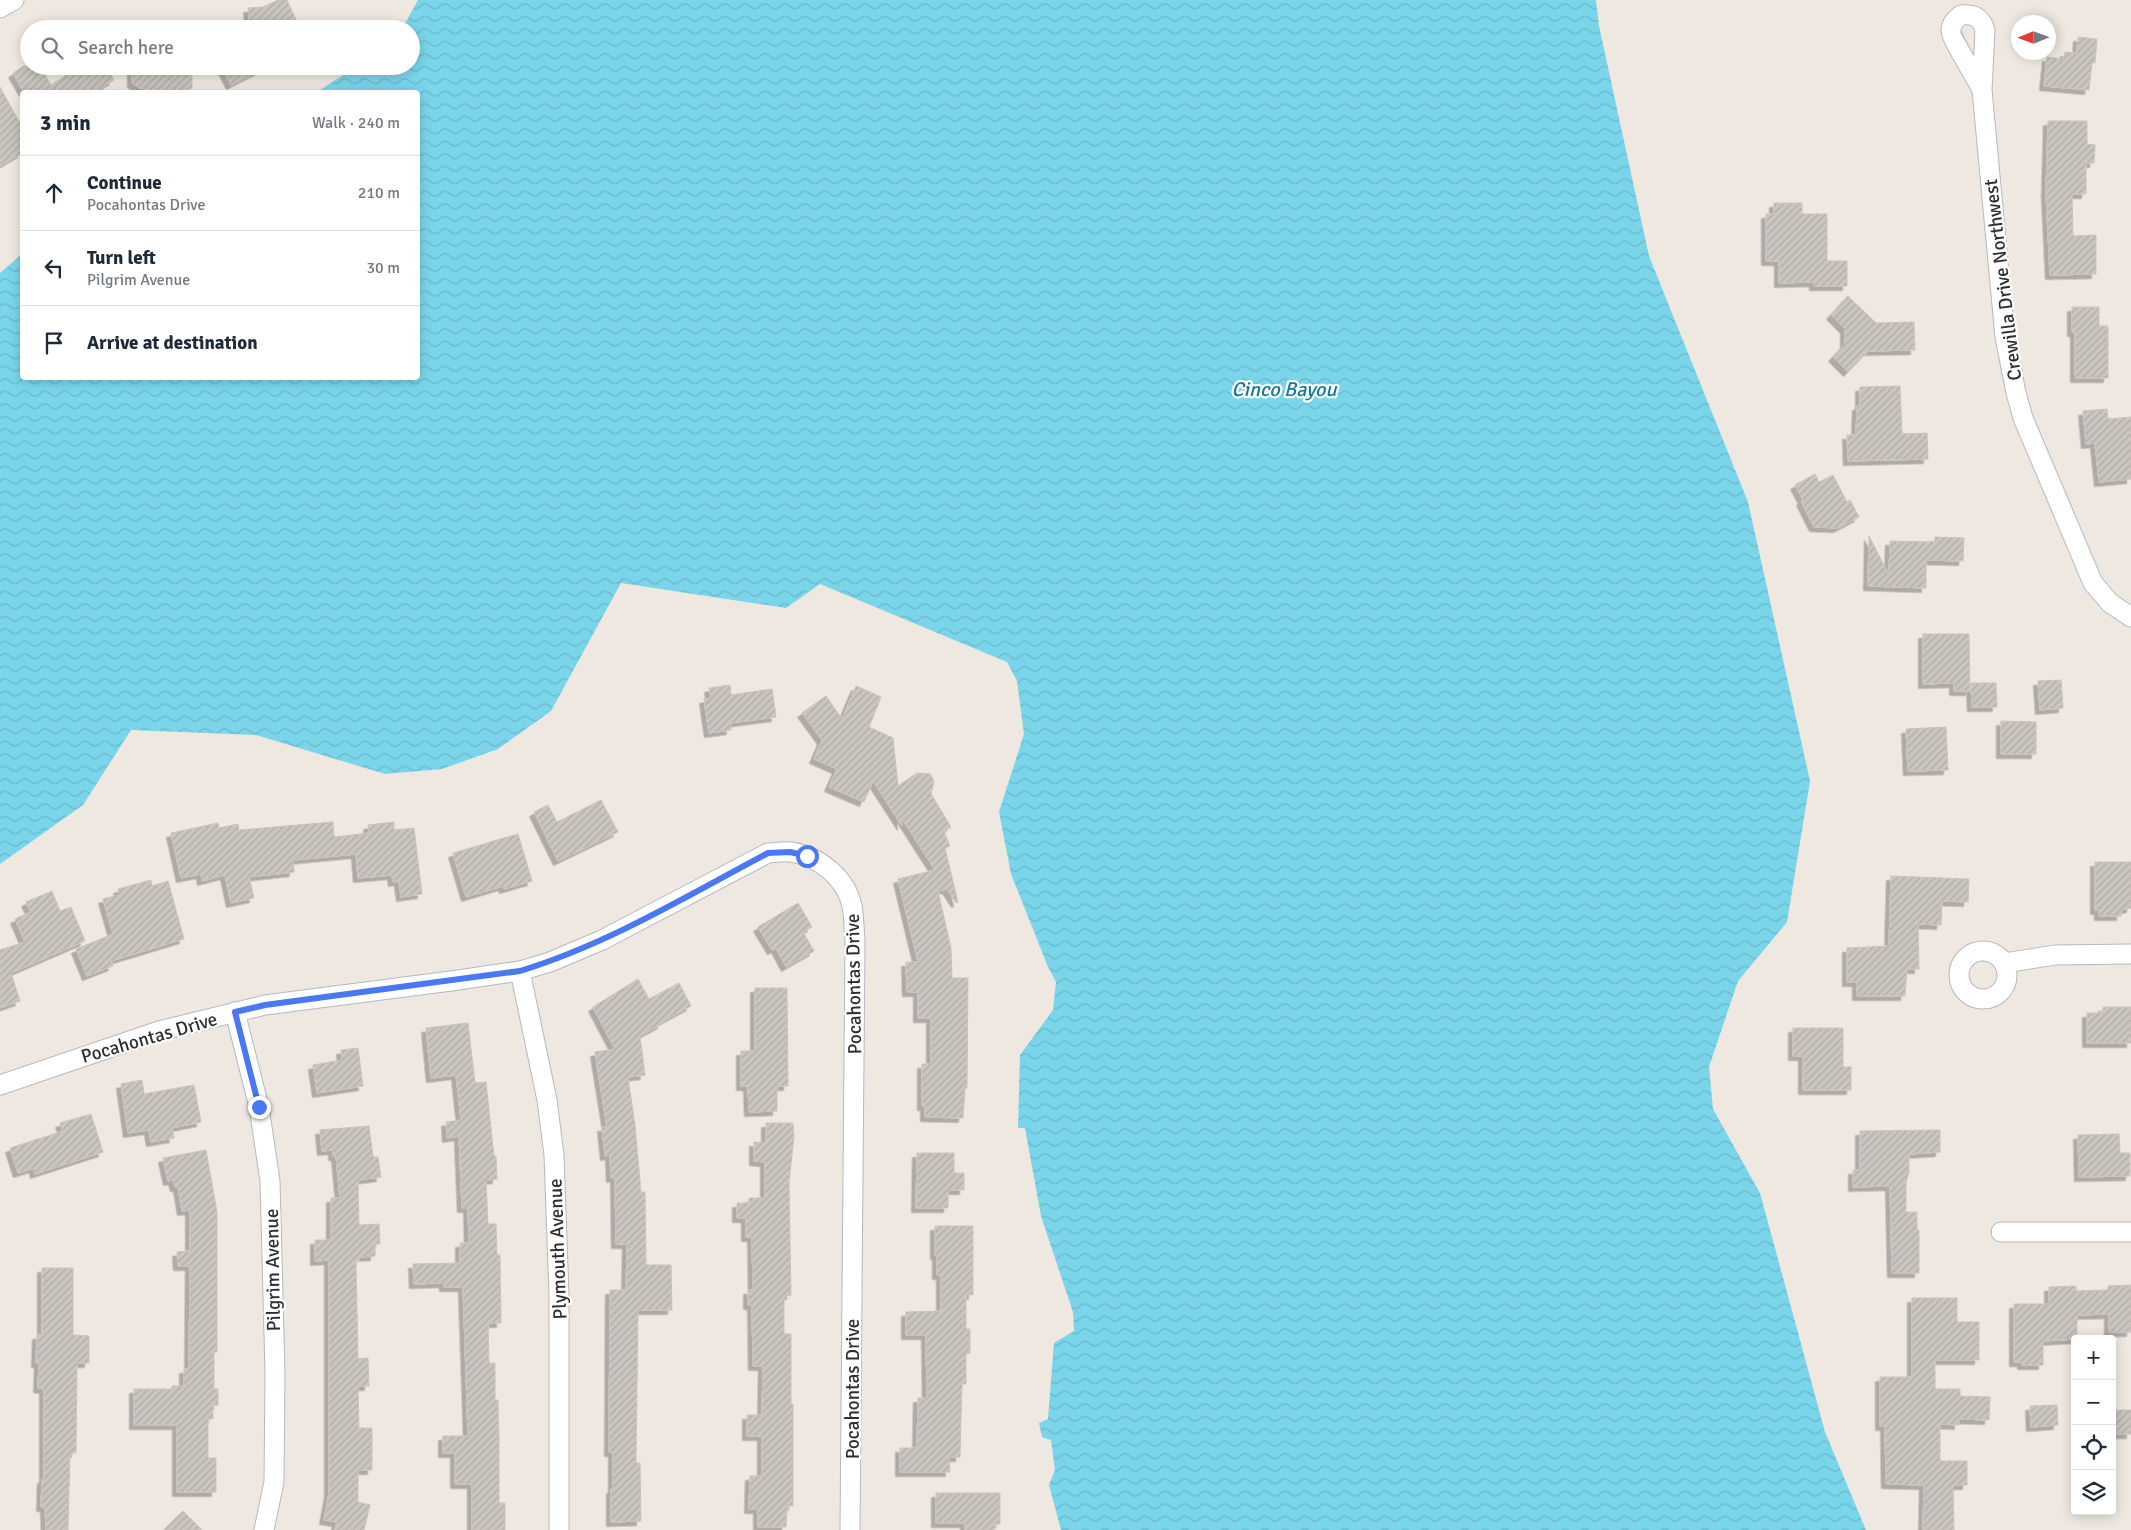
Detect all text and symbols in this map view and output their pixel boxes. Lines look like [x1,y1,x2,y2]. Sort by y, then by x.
north arrow [2011,15,2056,60]
search box [20,20,420,75]
icon: search [38,34,66,62]
text: Search here [78,36,174,60]
text: 3 min [40,110,91,136]
text: Walk · 240 m [312,113,400,133]
text: Continue [87,171,162,195]
street label: Crewilla Drive Northwest [1979,177,2027,382]
icon: ahead [40,179,68,207]
text: 210 m [358,183,400,203]
text: Pocahontas Drive [87,195,205,215]
text: Turn left [87,246,156,270]
icon: left [40,254,68,282]
text: 30 m [366,258,400,278]
text: Pilgrim Avenue [87,270,190,290]
icon: arrive [40,329,68,357]
text: Arrive at destination [87,331,258,355]
water label: Cinco Bayou [1232,377,1338,402]
route start [796,845,819,868]
street label: Pocahontas Drive [841,913,867,1054]
street label: Pocahontas Drive [78,1007,220,1069]
route end [248,1096,271,1119]
street label: Plymouth Avenue [544,1178,572,1320]
street label: Pilgrim Avenue [260,1208,286,1332]
street label: Pocahontas Drive [841,1319,865,1459]
map controls [2071,1335,2116,1515]
button: + [2071,1335,2116,1380]
button: − [2071,1380,2116,1425]
button: locate [2071,1425,2116,1470]
button: layers [2071,1470,2116,1515]

